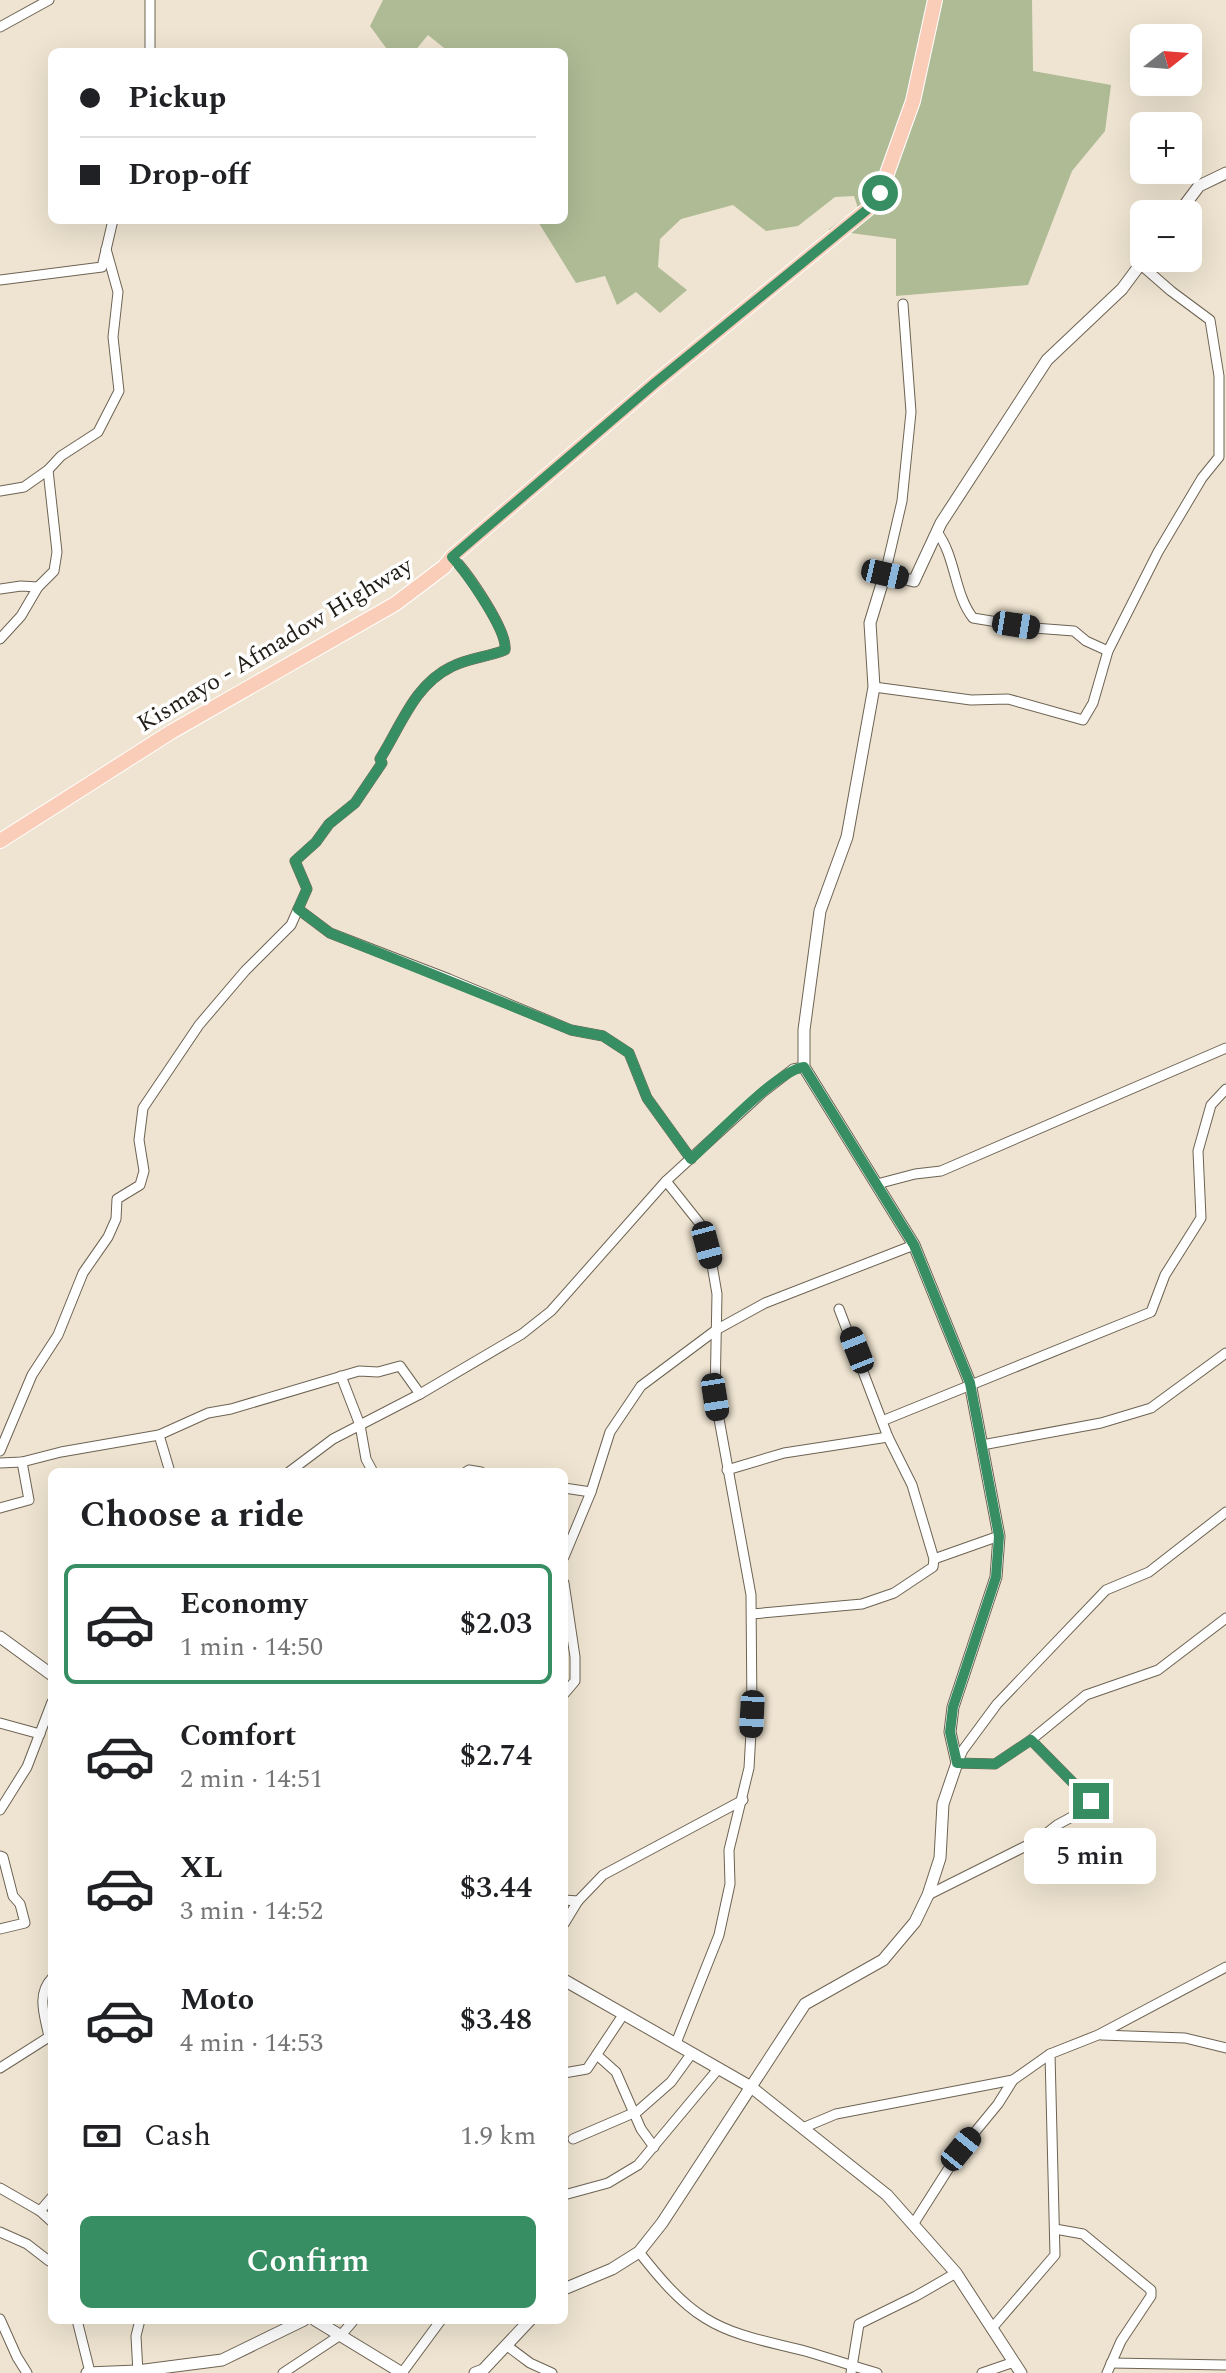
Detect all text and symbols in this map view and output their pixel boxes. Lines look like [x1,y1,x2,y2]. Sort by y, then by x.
north arrow [1130,24,1202,96]
map controls [1130,24,1202,272]
text: Pickup [128,75,226,121]
button: + [1130,112,1202,184]
text: Drop-off [128,152,249,198]
route start [862,175,898,211]
button: − [1130,200,1202,272]
street label: Kismayo - Afmadow Highway [130,548,421,742]
car [859,557,911,591]
car [990,609,1042,641]
car [689,1219,725,1271]
car [837,1323,877,1377]
car [699,1371,731,1423]
text: Choose a ride [80,1488,304,1543]
text: Economy [180,1581,307,1627]
icon: car [84,1588,156,1660]
text: $2.03 [460,1601,532,1647]
text: 1 min · 14:50 [180,1627,323,1667]
car [739,1689,765,1739]
text: Comfort [180,1713,296,1759]
icon: car [84,1720,156,1792]
text: $2.74 [460,1733,532,1779]
text: 2 min · 14:51 [180,1759,323,1799]
route end [1073,1783,1109,1819]
callout: 5 min [1025,1829,1157,1885]
text: 5 min [1056,1836,1124,1876]
text: XL [180,1845,223,1891]
icon: car [84,1852,156,1924]
text: $3.44 [460,1865,532,1911]
text: 3 min · 14:52 [180,1891,323,1931]
text: Moto [180,1977,254,2023]
icon: car [84,1984,156,2056]
text: $3.48 [460,1997,532,2043]
text: 4 min · 14:53 [180,2023,323,2063]
text: Cash [144,2113,211,2159]
icon: cash [80,2114,124,2158]
text: 1.9 km [460,2116,536,2156]
car [937,2123,985,2175]
button: Confirm [80,2216,536,2308]

